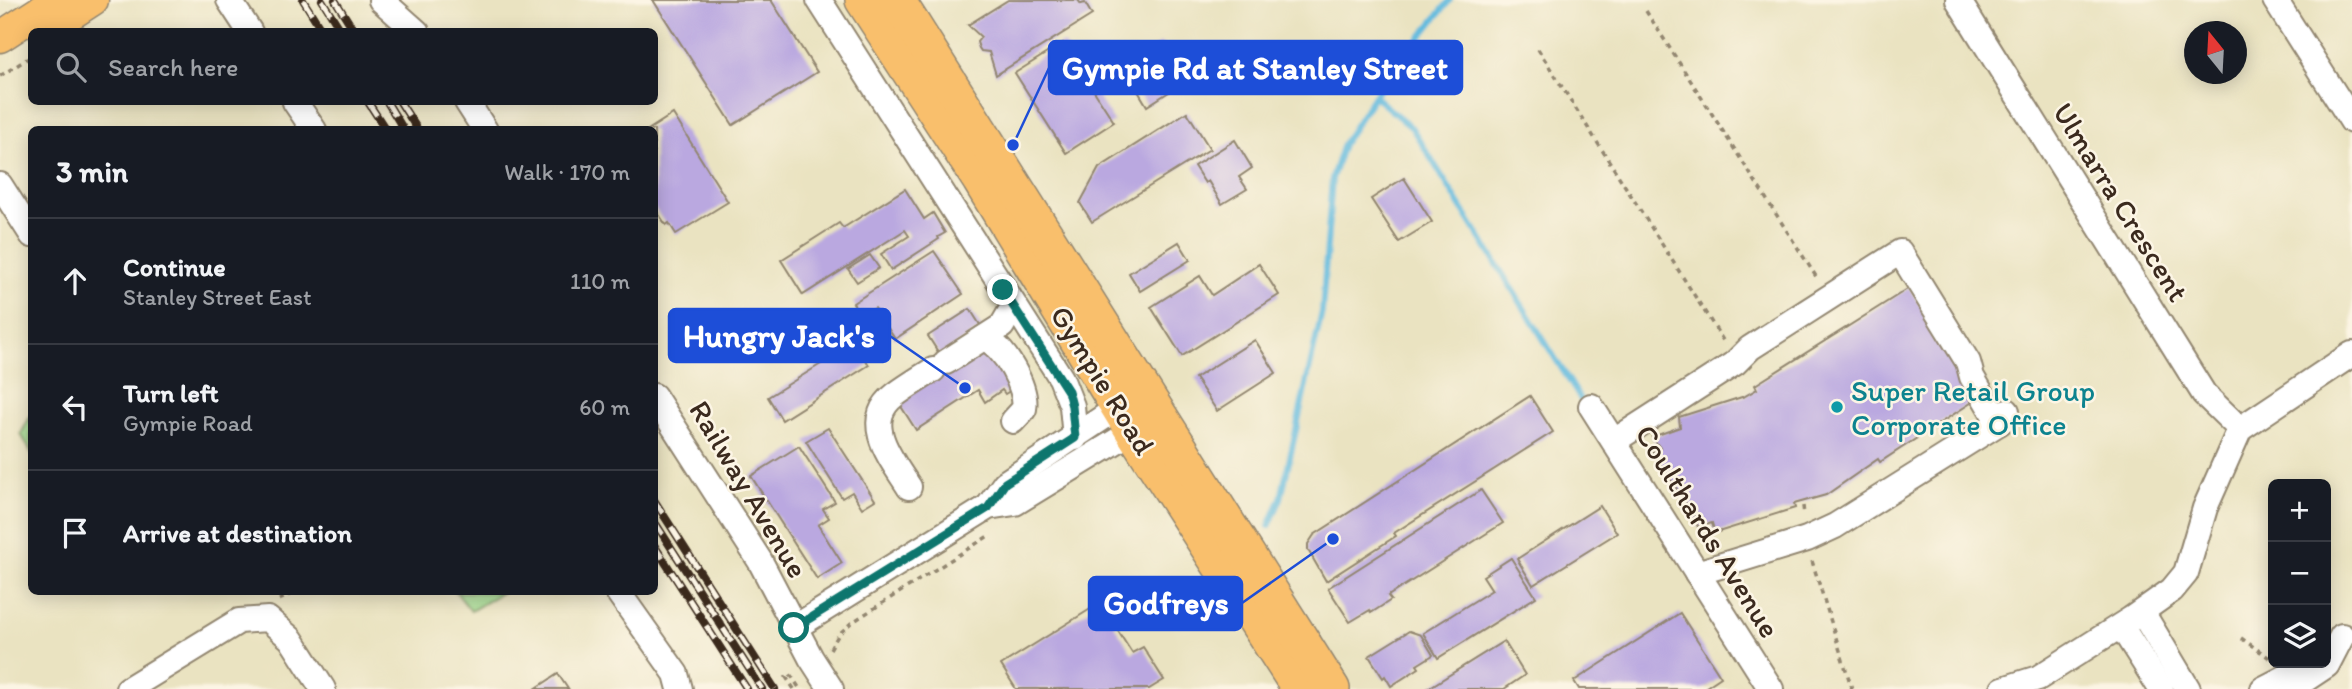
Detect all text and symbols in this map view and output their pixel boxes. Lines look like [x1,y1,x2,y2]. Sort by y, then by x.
north arrow [2184,21,2247,84]
search box [28,28,658,105]
callout: Gympie Rd at Stanley Street [1049,41,1462,94]
icon: search [52,48,90,86]
text: Gympie Rd at Stanley Street [1062,49,1448,87]
text: Search here [108,51,238,83]
street label: Ulmarra Crescent [2045,96,2197,308]
text: 3 min [56,153,128,190]
text: Walk · 170 m [504,158,630,186]
text: Continue [123,251,226,283]
icon: ahead [56,262,94,300]
text: 110 m [570,267,630,295]
route end [987,274,1018,305]
text: Stanley Street East [123,283,312,311]
street label: Gympie Road [1043,299,1164,462]
callout: Hungry Jack's [669,309,890,362]
text: Hungry Jack's [683,317,875,355]
place label: Super Retail Group Corporate Office [1851,372,2095,443]
text: Turn left [123,377,219,409]
icon: left [56,388,94,426]
text: 60 m [579,393,630,421]
street label: Railway Avenue [681,393,817,585]
marker: Super Retail Group Corporate Office [1829,399,1845,415]
text: Gympie Road [123,409,253,437]
street label: Coulthards Avenue [1628,418,1788,644]
map controls [2268,479,2331,668]
button: + [2268,479,2331,542]
icon: arrive [56,514,94,552]
text: Arrive at destination [123,517,352,549]
button: − [2268,542,2331,605]
callout: Godfreys [1089,577,1242,630]
text: Godfreys [1103,584,1229,622]
button: layers [2268,605,2331,668]
route start [778,612,809,643]

